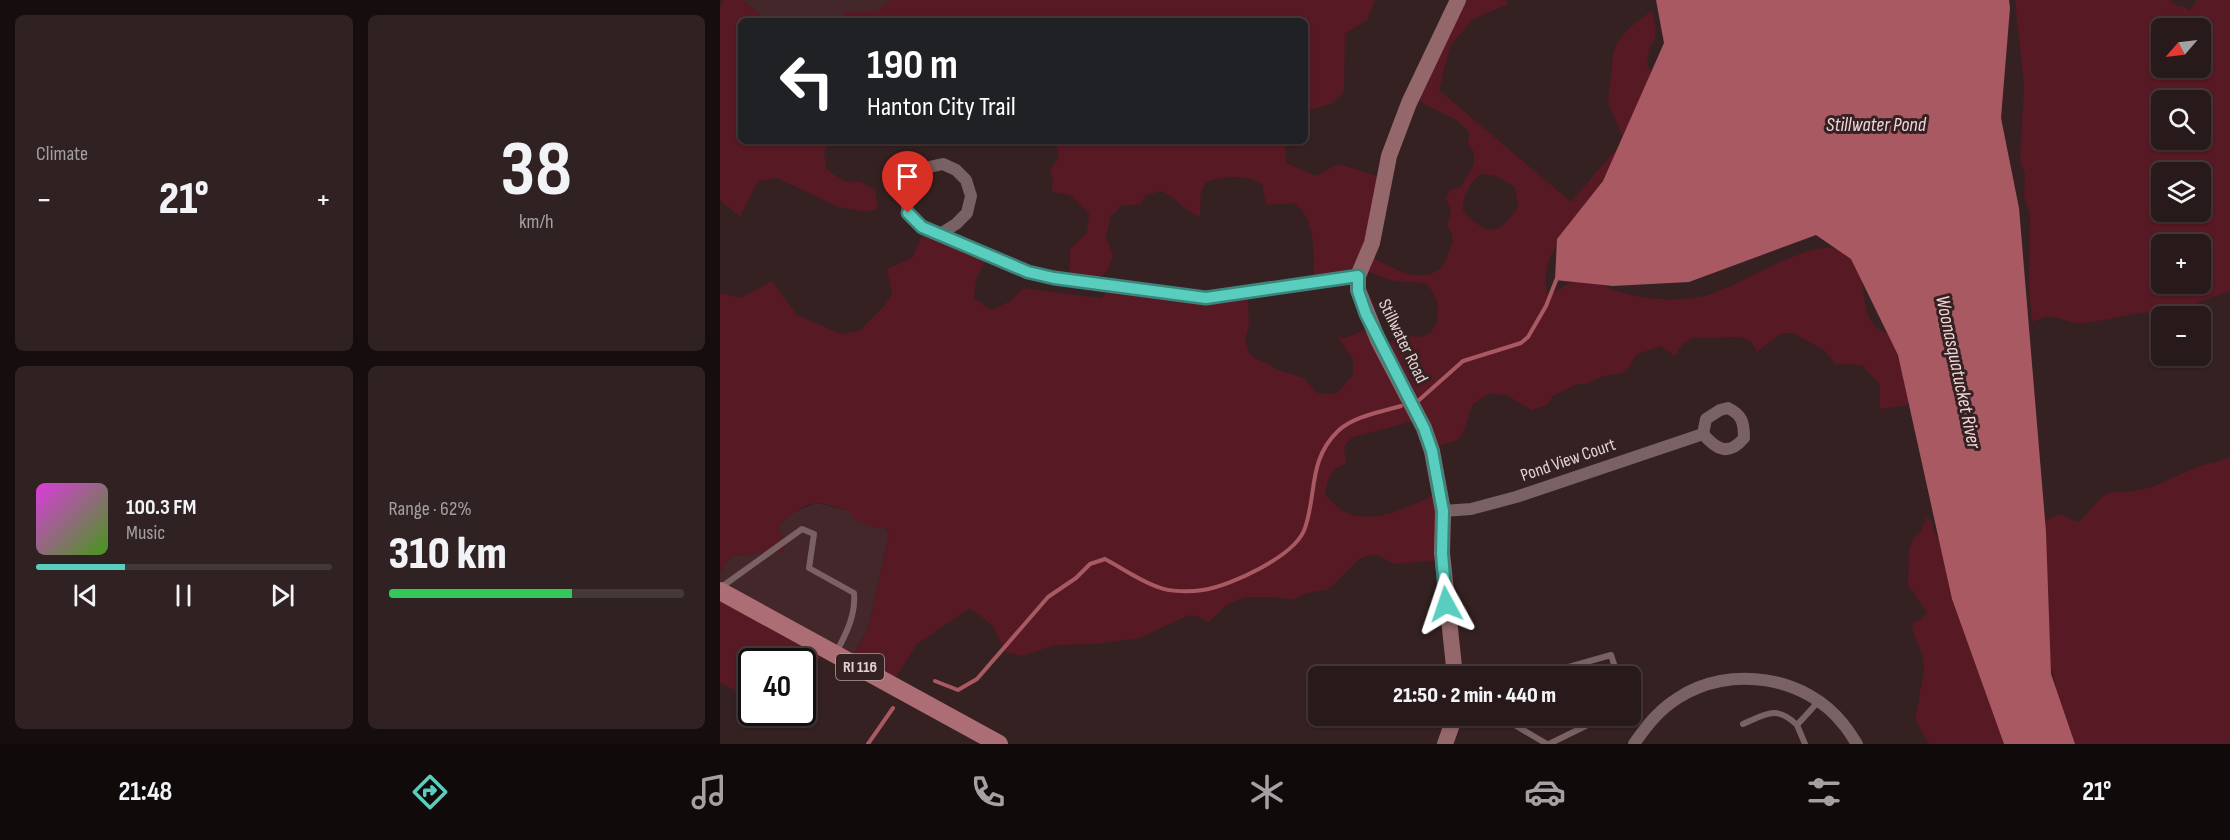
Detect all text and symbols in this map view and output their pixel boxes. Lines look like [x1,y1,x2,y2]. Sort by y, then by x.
north arrow [2151,18,2211,78]
map controls [2151,18,2211,366]
text: 190 m [867,40,958,91]
icon: left [768,42,846,120]
button: search [2151,90,2211,150]
text: Hanton City Trail [867,91,1016,123]
water label: Stillwater Pond [1826,113,1927,137]
text: 38 [500,124,572,217]
text: Climate [36,142,88,166]
pin [882,151,933,213]
icon: arrive [891,160,924,193]
button: layers [2151,162,2211,222]
text: 21° [159,172,209,227]
text: − [36,180,52,220]
text: + [315,180,332,220]
text: km/h [519,210,554,234]
button: + [2151,234,2211,294]
water label: Woonasquatucket River [1930,293,1986,452]
street label: Stillwater Road [1374,296,1432,386]
button: − [2151,306,2211,366]
street label: Pond View Court [1518,434,1619,486]
text: 100.3 FM [126,494,197,521]
text: Range · 62% [389,497,472,521]
text: Music [126,521,165,545]
text: 310 km [389,527,507,582]
position arrow [1414,572,1478,636]
icon: previous [69,579,102,612]
icon: pause [167,579,200,612]
icon: next [266,579,299,612]
speed limit sign: 40 [738,648,816,726]
road number: RI 116 [836,654,884,680]
text: 21:50 · 2 min · 440 m [1393,682,1556,709]
icon: directions [409,771,451,813]
icon: music [688,771,730,813]
icon: phone [967,771,1009,813]
icon: climate [1246,771,1288,813]
icon: car [1524,771,1566,813]
icon: filters [1803,771,1845,813]
text: 21:48 [118,776,172,808]
text: 21° [2082,776,2111,808]

